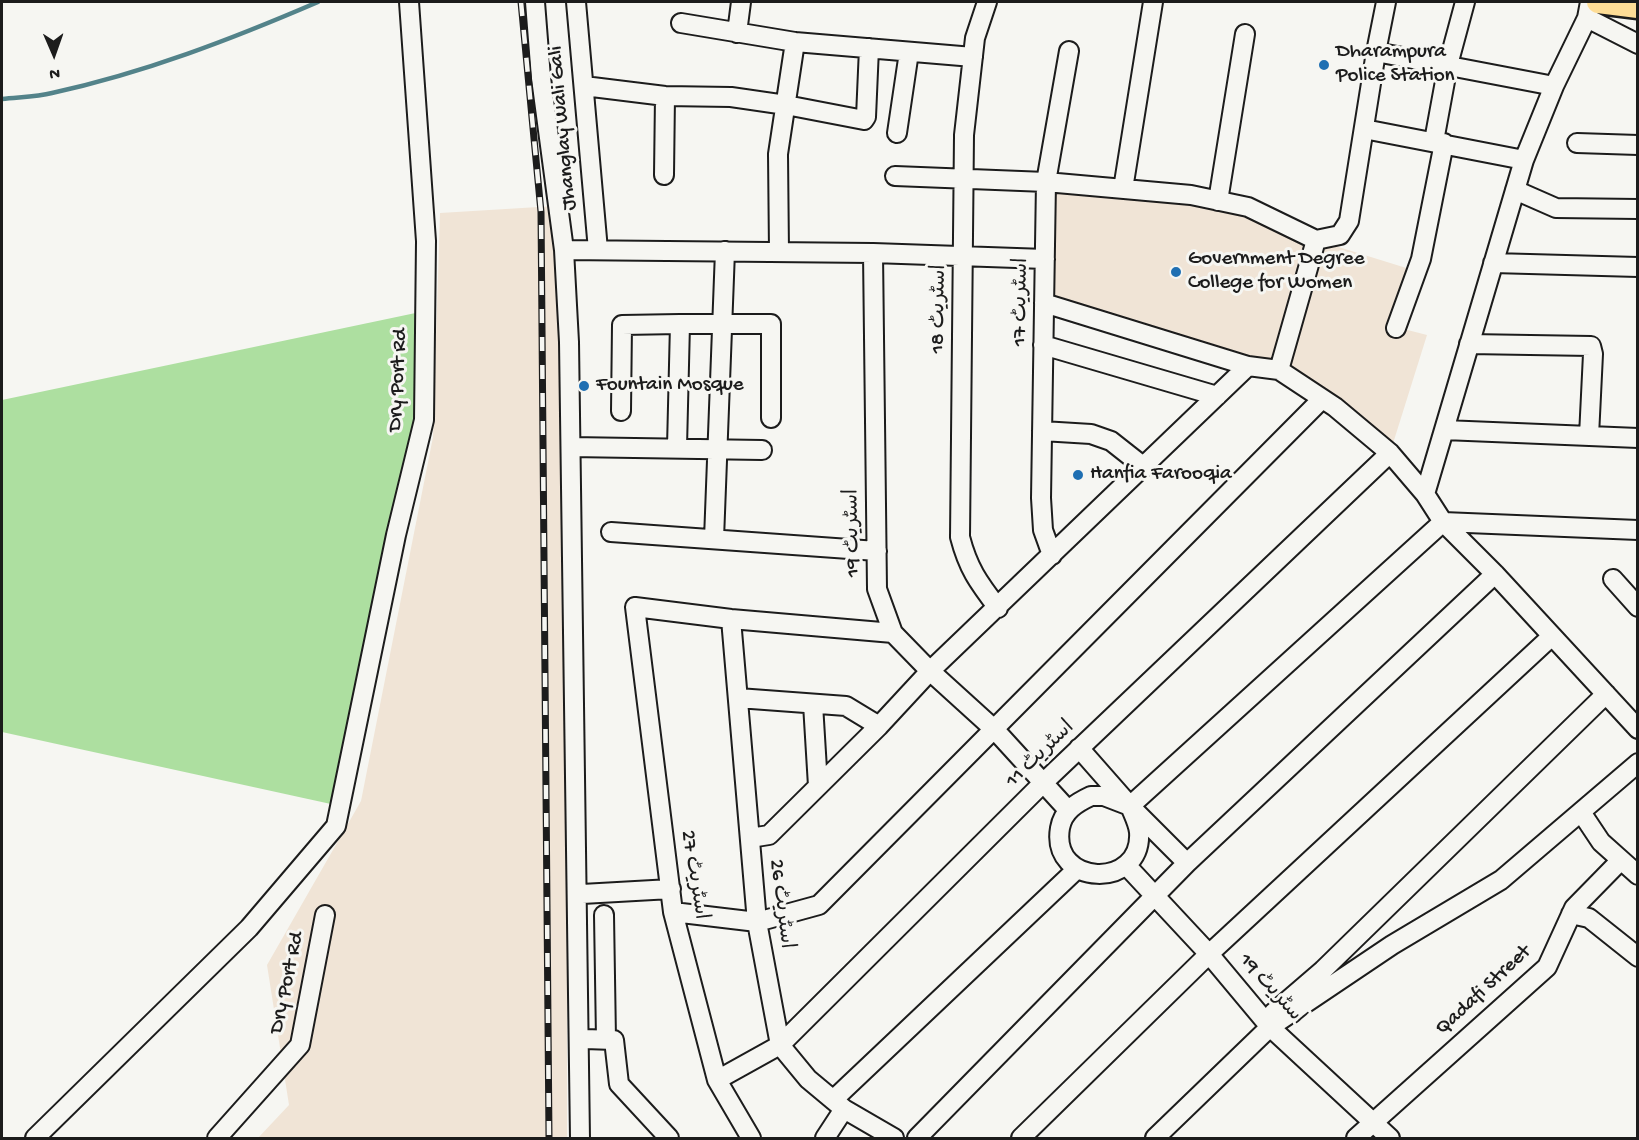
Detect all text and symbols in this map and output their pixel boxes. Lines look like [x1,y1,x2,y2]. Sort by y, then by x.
north arrow [24,24,84,84]
place label: Dharampura Police Station [1336,40,1455,90]
street label: Jhanglay Wali Gali [544,45,584,211]
marker: Dharampura Police Station [1317,58,1331,72]
text: N [49,63,60,82]
place label: Government Degree College for Women [1188,247,1365,297]
street label: اسٹریٹ 17 [1009,258,1035,346]
street label: اسٹریٹ 18 [927,264,953,354]
marker: Government Degree College for Women [1169,265,1183,279]
street label: Dry Port Rd [384,328,414,432]
place label: Fountain Mosque [596,373,744,399]
marker: Fountain Mosque [577,379,591,393]
place label: Hanfia Farooqia [1090,462,1232,488]
marker: Hanfia Farooqia [1071,468,1085,482]
street label: اسٹریٹ 19 [841,489,867,577]
street label: اسٹریٹ 11 [1001,716,1081,794]
street label: اسٹریٹ 27 [673,828,713,922]
street label: اسٹریٹ 26 [762,858,798,950]
street label: Dry Port Rd [265,930,311,1036]
street label: Qadafi Street [1431,940,1537,1042]
street label: اسٹریٹ 19 [1232,949,1310,1031]

